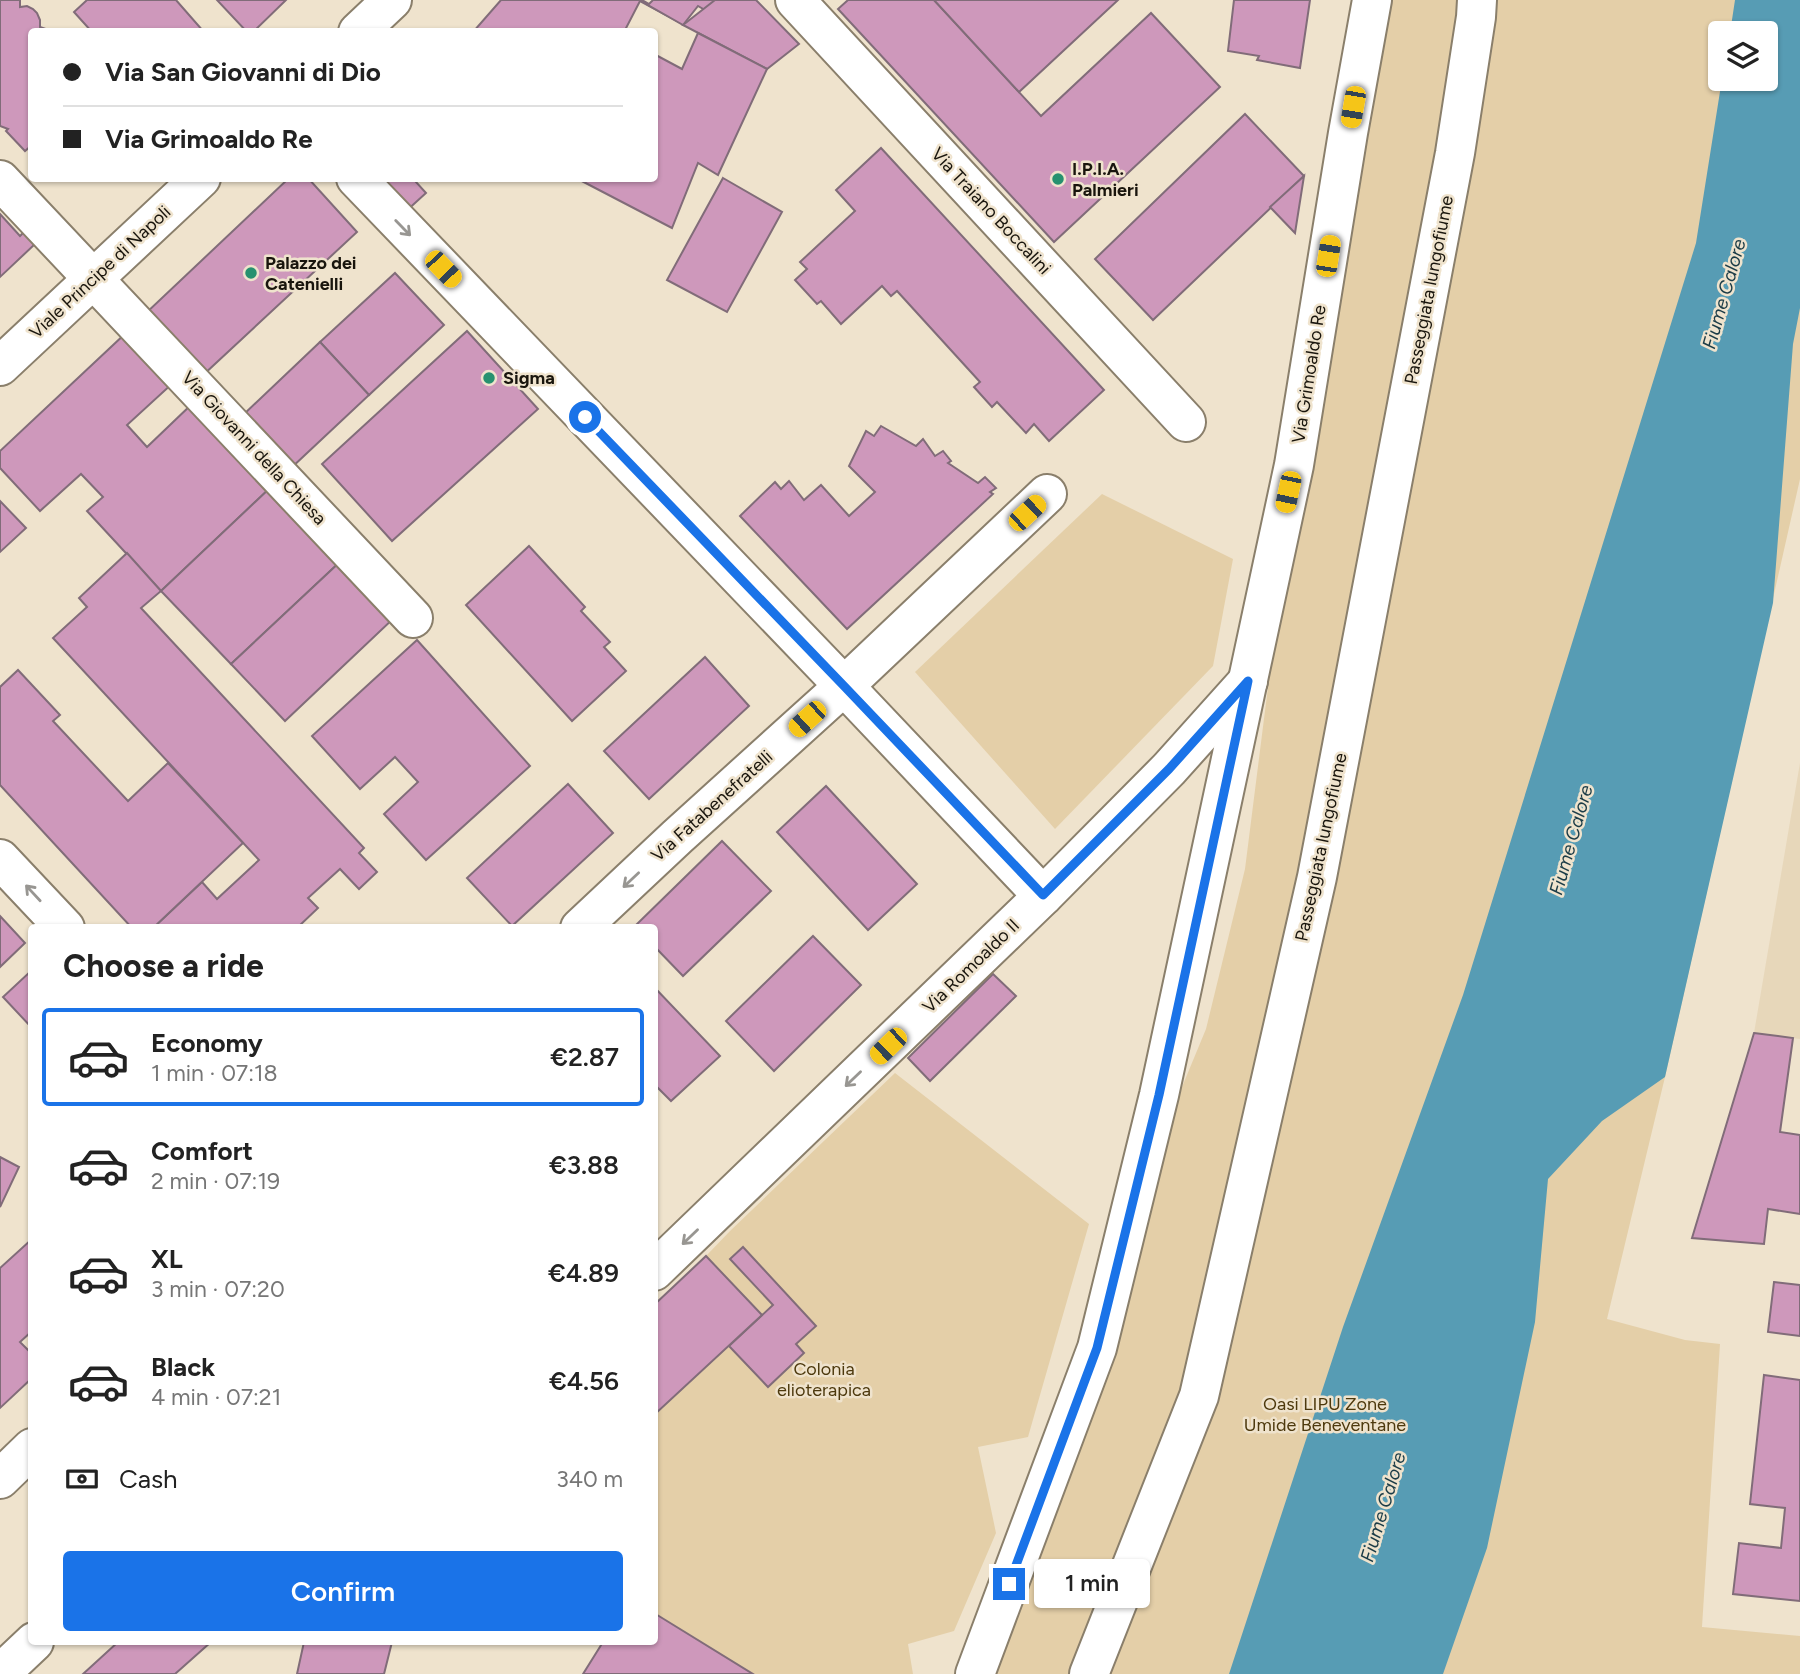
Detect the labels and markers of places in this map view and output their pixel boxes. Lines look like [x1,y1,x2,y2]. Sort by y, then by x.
place label: I.P.I.A. Palmieri [1072,158,1139,201]
marker: I.P.I.A. Palmieri [1050,171,1066,187]
place label: Palazzo dei Catenielli [265,252,357,295]
marker: Palazzo dei Catenielli [243,265,259,281]
place label: Sigma [503,367,555,389]
marker: Sigma [481,370,497,386]

